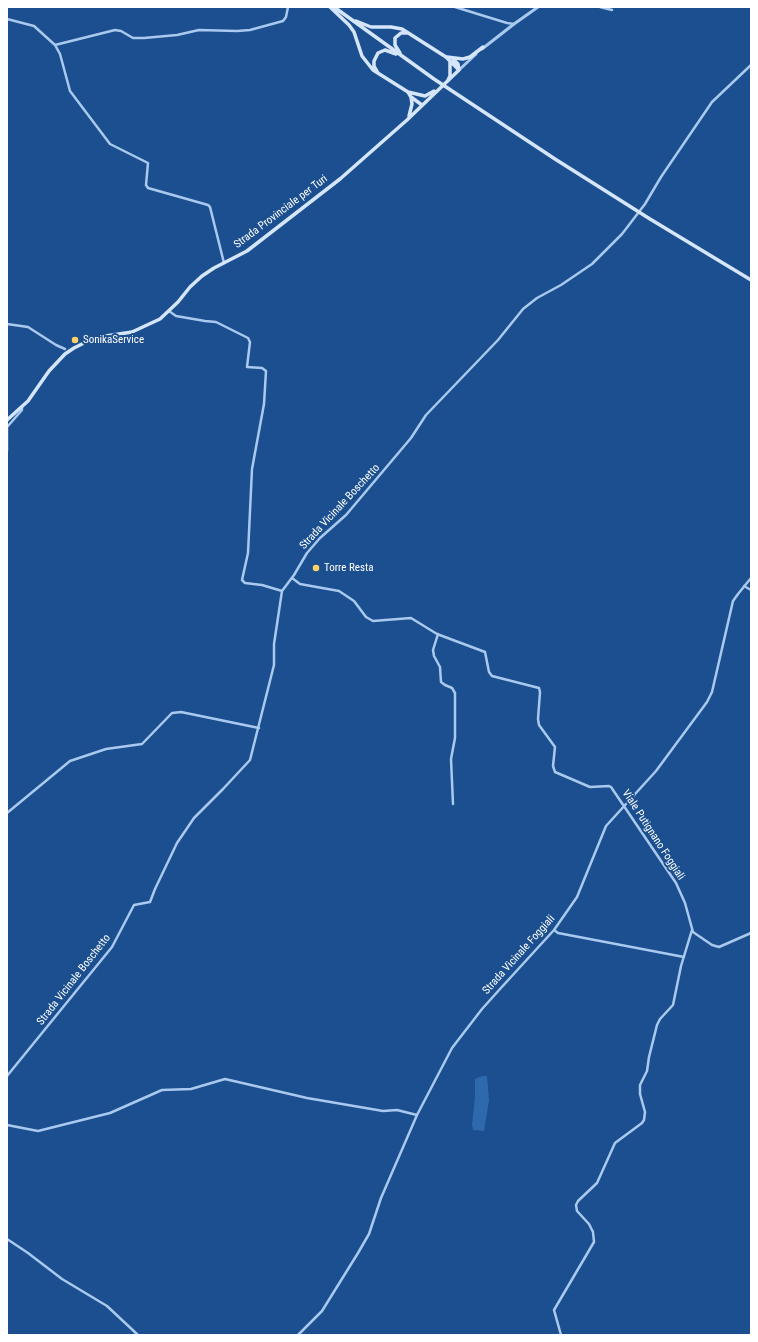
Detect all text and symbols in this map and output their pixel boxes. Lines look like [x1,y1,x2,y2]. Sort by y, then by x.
street label: Strada Provinciale per Turi [232,172,330,252]
place label: SonikaService [83,333,144,347]
marker: SonikaService [70,335,80,345]
street label: Strada Vicinale Boschetto [297,462,383,552]
place label: Torre Resta [324,561,374,575]
marker: Torre Resta [311,563,321,573]
street label: Viale Putignano Foggiali [619,787,687,883]
street label: Strada Vicinale Foggiali [480,913,558,997]
street label: Strada Vicinale Boschetto [34,932,114,1028]

